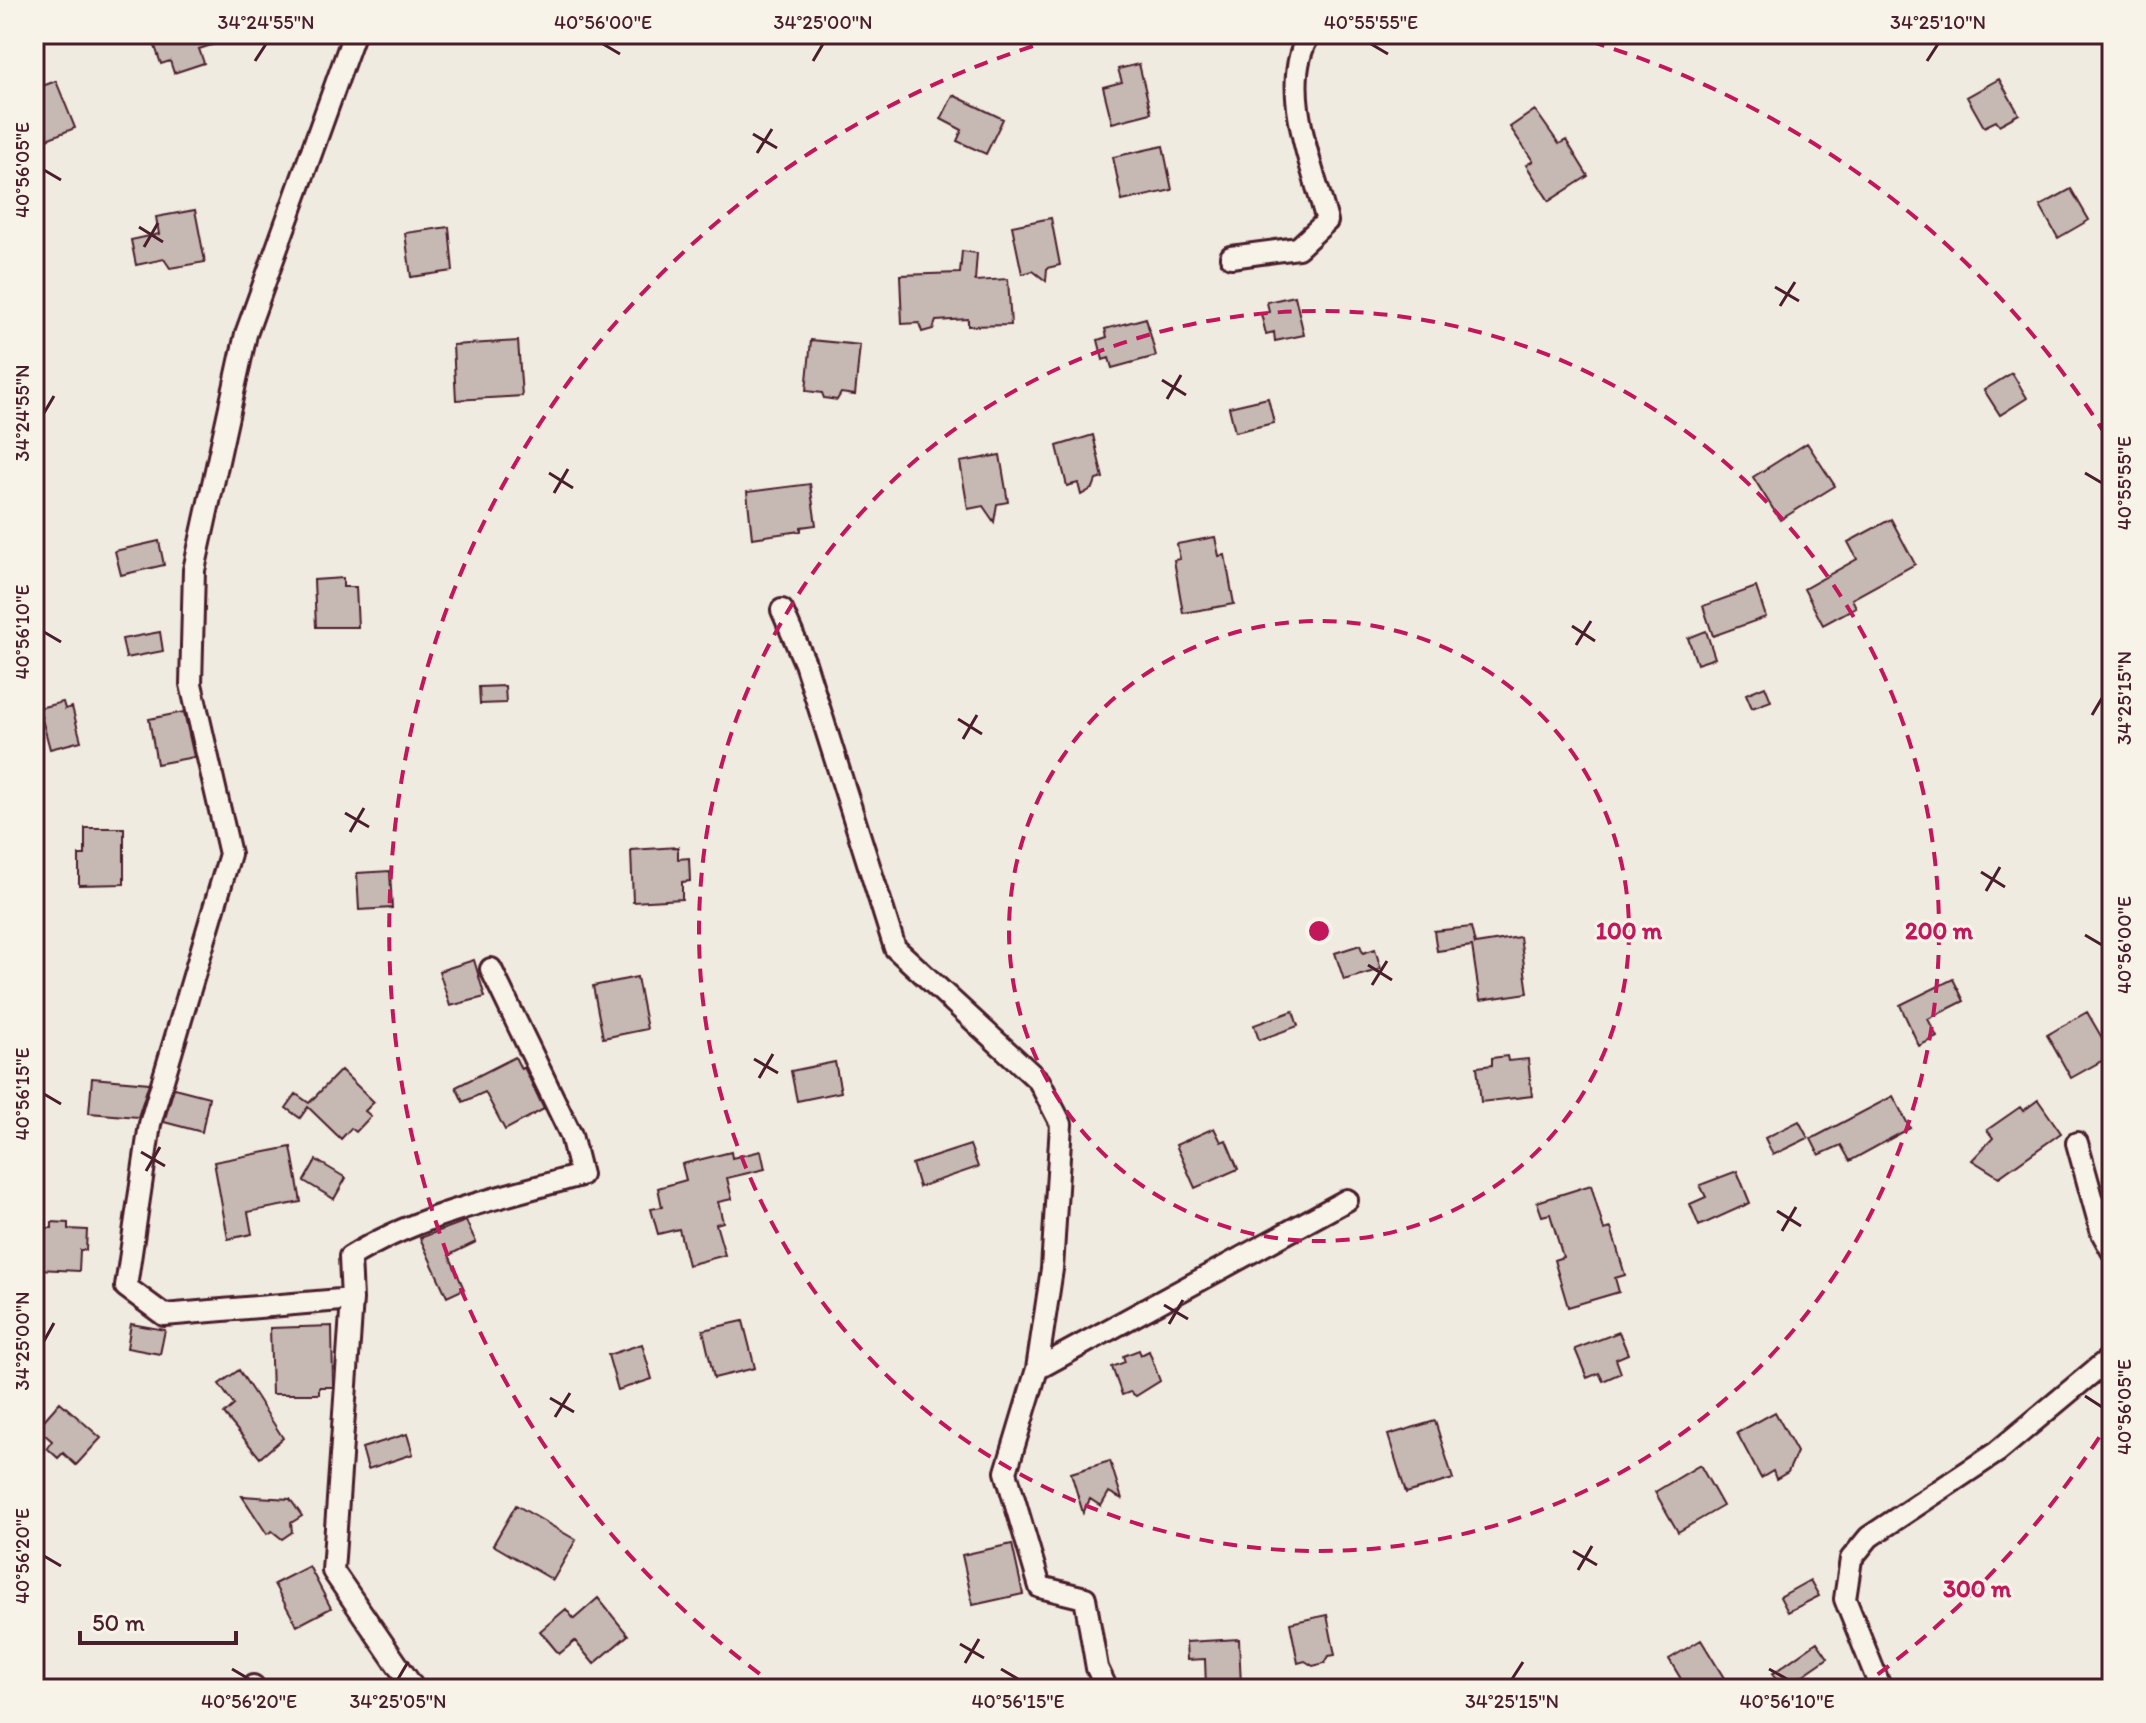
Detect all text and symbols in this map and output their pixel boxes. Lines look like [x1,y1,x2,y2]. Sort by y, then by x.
text: 34°24'55"N [218,10,314,34]
text: 40°56'00"E [554,10,652,34]
text: 34°25'00"N [774,10,873,34]
text: 40°55'55"E [1324,10,1418,34]
text: 34°25'10"N [1890,10,1986,34]
text: 40°56'05"E [10,122,34,218]
text: 34°24'55"N [10,365,34,461]
text: 40°55'55"E [2112,436,2136,530]
text: 40°56'10"E [10,585,34,679]
text: 34°25'15"N [2112,651,2136,745]
text: 40°56'00"E [2112,896,2136,994]
text: 100 m [1596,916,1663,945]
text: 200 m [1905,916,1974,945]
centre of rings [1305,917,1333,945]
text: 40°56'15"E [10,1047,34,1141]
text: 34°25'00"N [10,1292,34,1391]
text: 40°56'05"E [2112,1359,2136,1455]
text: 40°56'20"E [10,1508,34,1604]
text: 300 m [1943,1574,2012,1603]
scale bar [80,1595,236,1645]
text: 50 m [92,1608,145,1637]
text: 40°56'20"E [201,1689,297,1713]
text: 34°25'05"N [349,1689,447,1713]
text: 40°56'15"E [971,1689,1065,1713]
text: 34°25'15"N [1465,1689,1559,1713]
text: 40°56'10"E [1740,1689,1834,1713]

